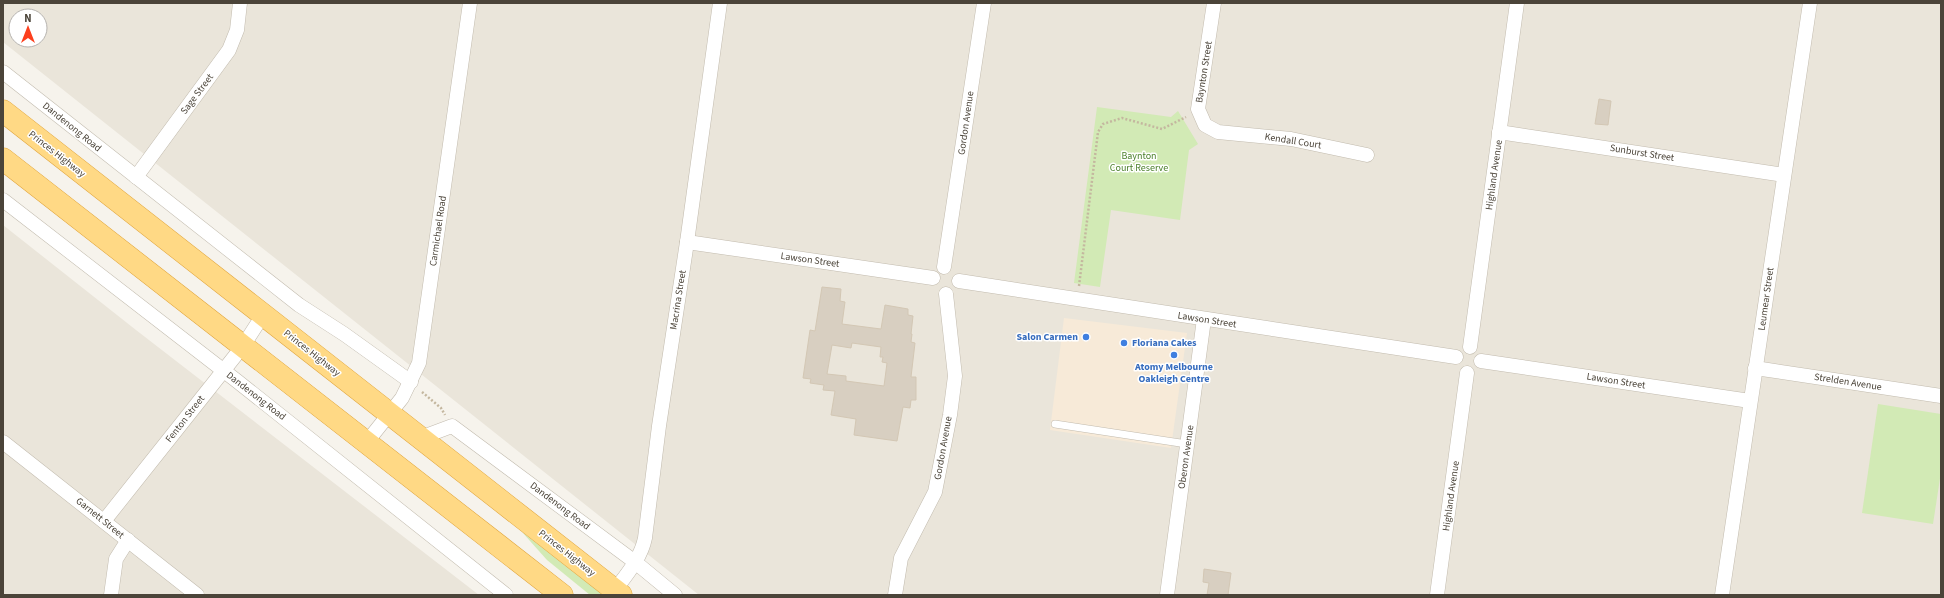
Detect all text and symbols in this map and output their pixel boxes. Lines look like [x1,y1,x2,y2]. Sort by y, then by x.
north arrow [8,8,48,48]
text: N [24,11,32,26]
street label: Baynton Street [1192,40,1216,104]
street label: Sage Street [177,70,217,117]
street label: Gordon Avenue [955,90,977,156]
street label: Dandenong Road [40,99,104,155]
street label: Princes Highway [26,127,89,181]
street label: Kendall Court [1264,130,1323,152]
street label: Highland Avenue [1482,139,1506,211]
street label: Sunburst Street [1609,141,1676,165]
park label: Baynton Court Reserve [1110,149,1168,175]
street label: Carmichael Road [426,195,450,267]
street label: Lawson Street [780,249,841,271]
street label: Leumear Street [1755,266,1777,332]
street label: Macrina Street [666,268,690,331]
street label: Lawson Street [1177,308,1238,332]
street label: Princes Highway [281,326,344,380]
place label: Salon Carmen [1017,330,1078,344]
marker: Salon Carmen [1081,332,1091,342]
place label: Floriana Cakes [1132,336,1197,350]
marker: Floriana Cakes [1119,338,1129,348]
marker: Atomy Melbourne Oakleigh Centre [1169,350,1179,360]
place label: Atomy Melbourne Oakleigh Centre [1134,360,1213,386]
street label: Dandenong Road [223,368,289,424]
street label: Lawson Street [1586,369,1647,393]
street label: Strelden Avenue [1813,370,1883,394]
street label: Fenton Street [162,392,208,446]
street label: Gordon Avenue [931,415,955,481]
street label: Oberon Avenue [1175,424,1197,490]
street label: Highland Avenue [1439,460,1463,532]
street label: Dandenong Road [527,479,593,533]
street label: Garnett Street [73,494,128,542]
street label: Princes Highway [536,526,599,580]

